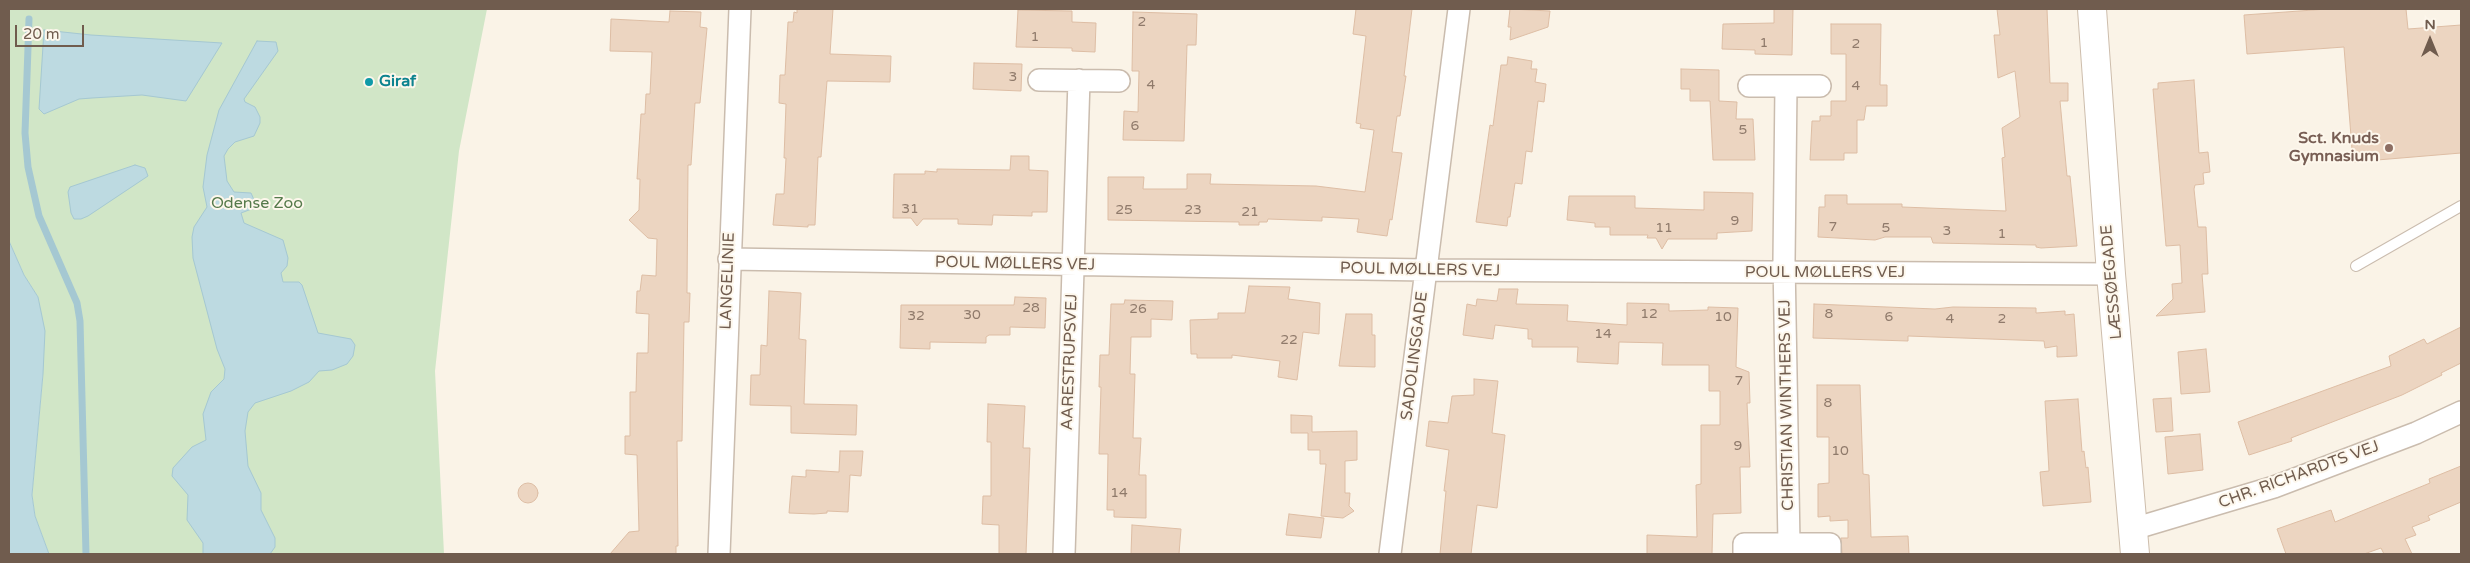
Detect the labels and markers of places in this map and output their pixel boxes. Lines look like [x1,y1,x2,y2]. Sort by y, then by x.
place label: Giraf [379,72,416,92]
marker: Giraf [363,76,375,88]
place label: Sct. Knuds Gymnasium [2289,129,2379,167]
marker: Sct. Knuds Gymnasium [2383,142,2395,154]

